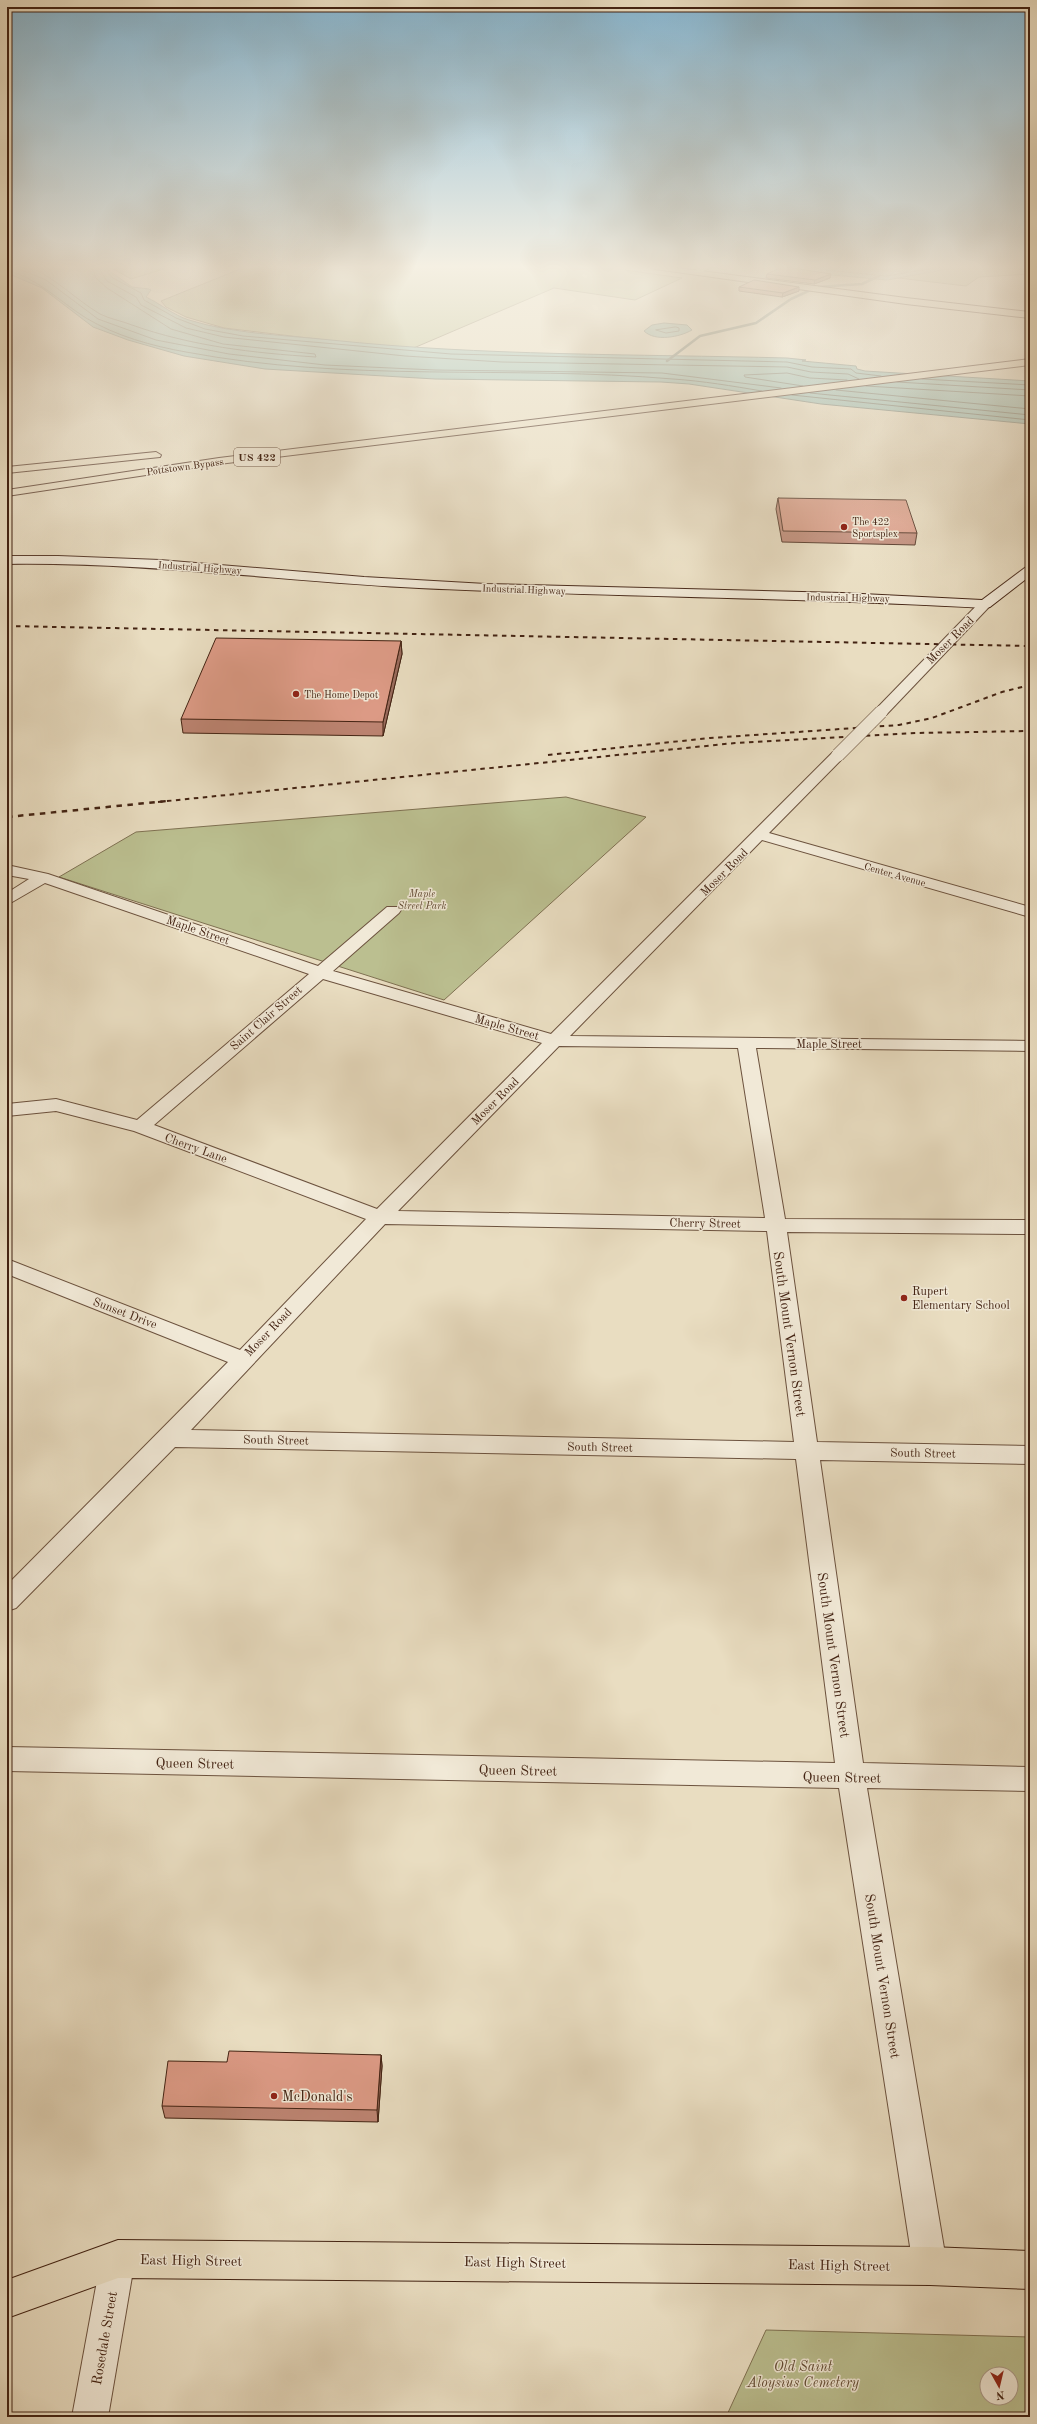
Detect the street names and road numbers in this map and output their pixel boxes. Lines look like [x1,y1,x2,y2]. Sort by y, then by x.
road number: US 422 [234,448,280,466]
street label: Pottstown Bypass [146,457,224,477]
street label: Industrial Highway [158,560,243,576]
street label: Industrial Highway [482,584,567,596]
street label: Industrial Highway [806,592,891,604]
street label: Moser Road [925,615,977,667]
street label: Moser Road [699,847,751,899]
street label: Center Avenue [863,861,927,889]
street label: Maple Street [164,915,231,947]
street label: Saint Clair Street [228,984,305,1053]
street label: Maple Street [473,1013,540,1043]
street label: Maple Street [796,1039,862,1051]
street label: Moser Road [470,1076,522,1128]
street label: Cherry Lane [163,1132,229,1166]
street label: Cherry Street [669,1217,741,1231]
street label: South Mount Vernon Street [770,1251,808,1418]
street label: Sunset Drive [91,1296,159,1332]
street label: Moser Road [243,1306,294,1359]
street label: South Street [243,1434,309,1448]
street label: South Street [567,1441,633,1455]
street label: South Street [890,1447,956,1461]
street label: South Mount Vernon Street [814,1572,852,1739]
street label: Queen Street [155,1756,235,1772]
street label: Queen Street [478,1763,558,1779]
street label: Queen Street [802,1770,882,1786]
street label: South Mount Vernon Street [862,1893,902,2060]
street label: East High Street [140,2253,242,2269]
street label: East High Street [464,2255,566,2271]
street label: East High Street [788,2258,890,2274]
street label: Rosedale Street [90,2290,120,2386]

